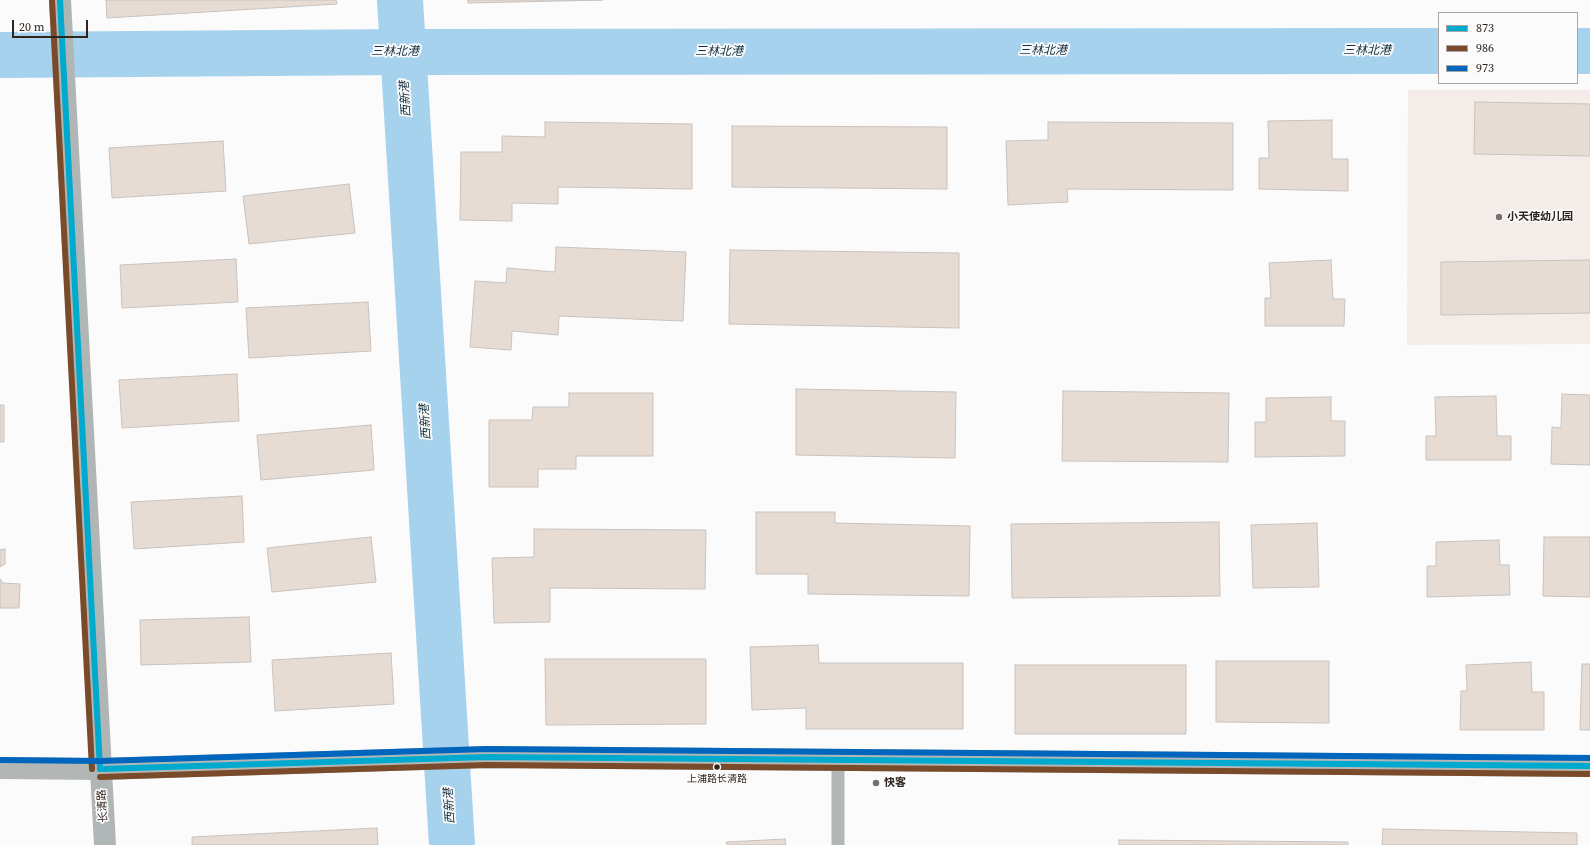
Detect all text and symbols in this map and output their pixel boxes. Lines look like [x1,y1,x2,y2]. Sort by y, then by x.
scale bar [14,12,90,38]
legend [1438,12,1578,84]
text: 20 m [19,19,45,35]
text: 873 [1476,20,1494,36]
text: 986 [1476,40,1494,56]
water label: 三林北港 [1019,44,1067,58]
water label: 三林北港 [1343,44,1391,58]
water label: 三林北港 [371,45,419,59]
water label: 三林北港 [695,45,743,59]
text: 973 [1476,60,1494,76]
water label: 西新港 [398,81,414,117]
place label: 小天使幼儿园 [1507,210,1573,224]
marker: 小天使幼儿园 [1494,212,1504,222]
water label: 西新港 [418,404,434,440]
marker: 上浦路长清路 [712,762,722,772]
place label: 上浦路长清路 [687,773,747,785]
place label: 快客 [884,776,906,790]
marker: 快客 [871,778,881,788]
water label: 西新港 [442,788,458,824]
street label: 长清路 [95,789,111,823]

